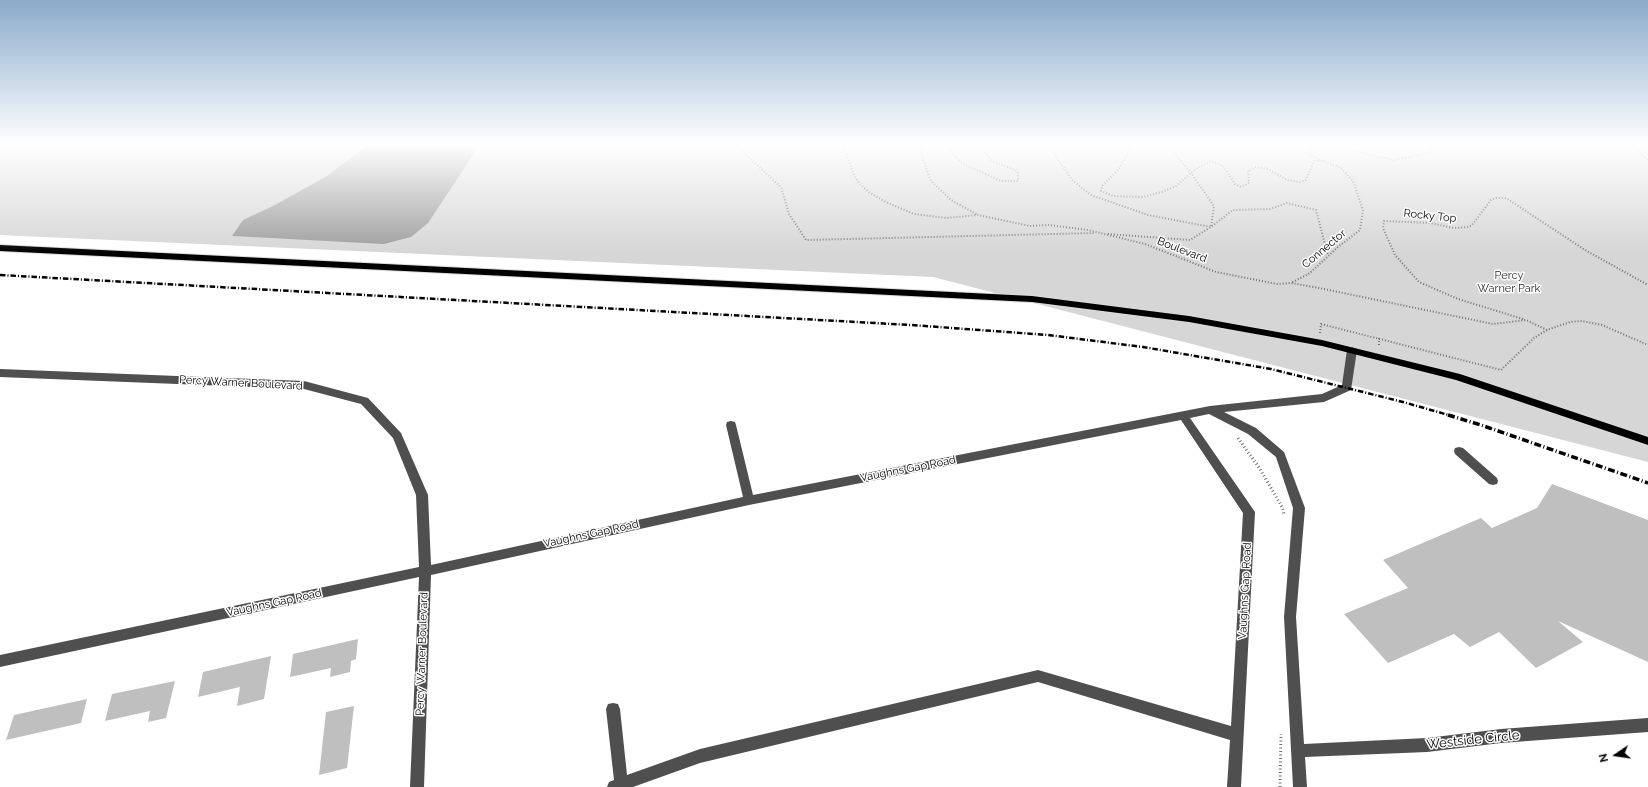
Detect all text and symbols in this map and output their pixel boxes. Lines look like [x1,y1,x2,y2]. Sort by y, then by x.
street label: Rocky Top [1403,207,1457,225]
street label: Connector [1299,227,1349,271]
street label: Boulevard [1155,235,1209,265]
park label: Percy Warner Park [1478,269,1540,295]
street label: Percy Warner Boulevard [179,373,303,393]
street label: Vaughns Gap Road [859,453,957,485]
street label: Vaughns Gap Road [542,517,640,551]
street label: Vaughns Gap Road [1236,542,1254,640]
street label: Vaughns Gap Road [225,586,323,620]
street label: Percy Warner Boulevard [413,592,431,716]
street label: Westside Circle [1426,727,1520,753]
north arrow [1596,735,1636,775]
text: N [1597,752,1611,763]

